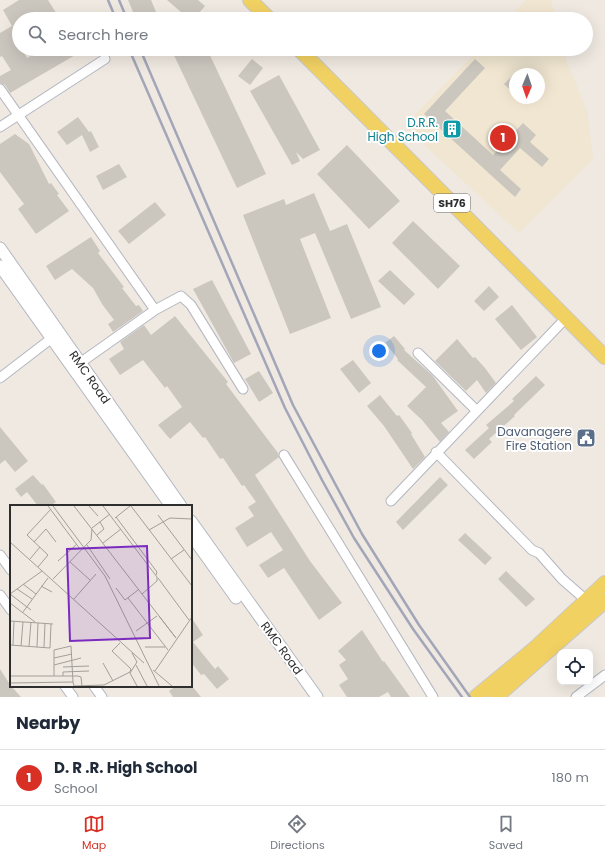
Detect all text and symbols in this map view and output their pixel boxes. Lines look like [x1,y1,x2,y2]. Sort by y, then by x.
search box [12,12,593,56]
icon: search [26,23,48,45]
text: Search here [58,24,148,45]
north arrow [509,68,545,104]
place label: D.R.R. High School [367,114,438,145]
building icon: D.R.R. High School [441,118,463,140]
pin: 1 [490,123,516,153]
road number: SH76 [434,194,470,212]
your location [369,341,389,361]
street label: RMC Road [65,347,115,407]
place label: Davanagere Fire Station [497,423,572,454]
public building icon: Davanagere Fire Station [575,427,597,449]
inset map [10,505,192,687]
street label: RMC Road [257,618,307,678]
map controls [557,649,593,685]
button: locate [557,649,593,685]
text: Nearby [16,711,80,735]
text: D. R .R. High School [54,757,198,778]
text: 1 [27,768,31,787]
text: 180 m [552,768,589,787]
text: School [54,779,98,798]
tab: Map [82,813,106,854]
tab: Directions [270,813,325,854]
tab: Saved [489,813,523,854]

